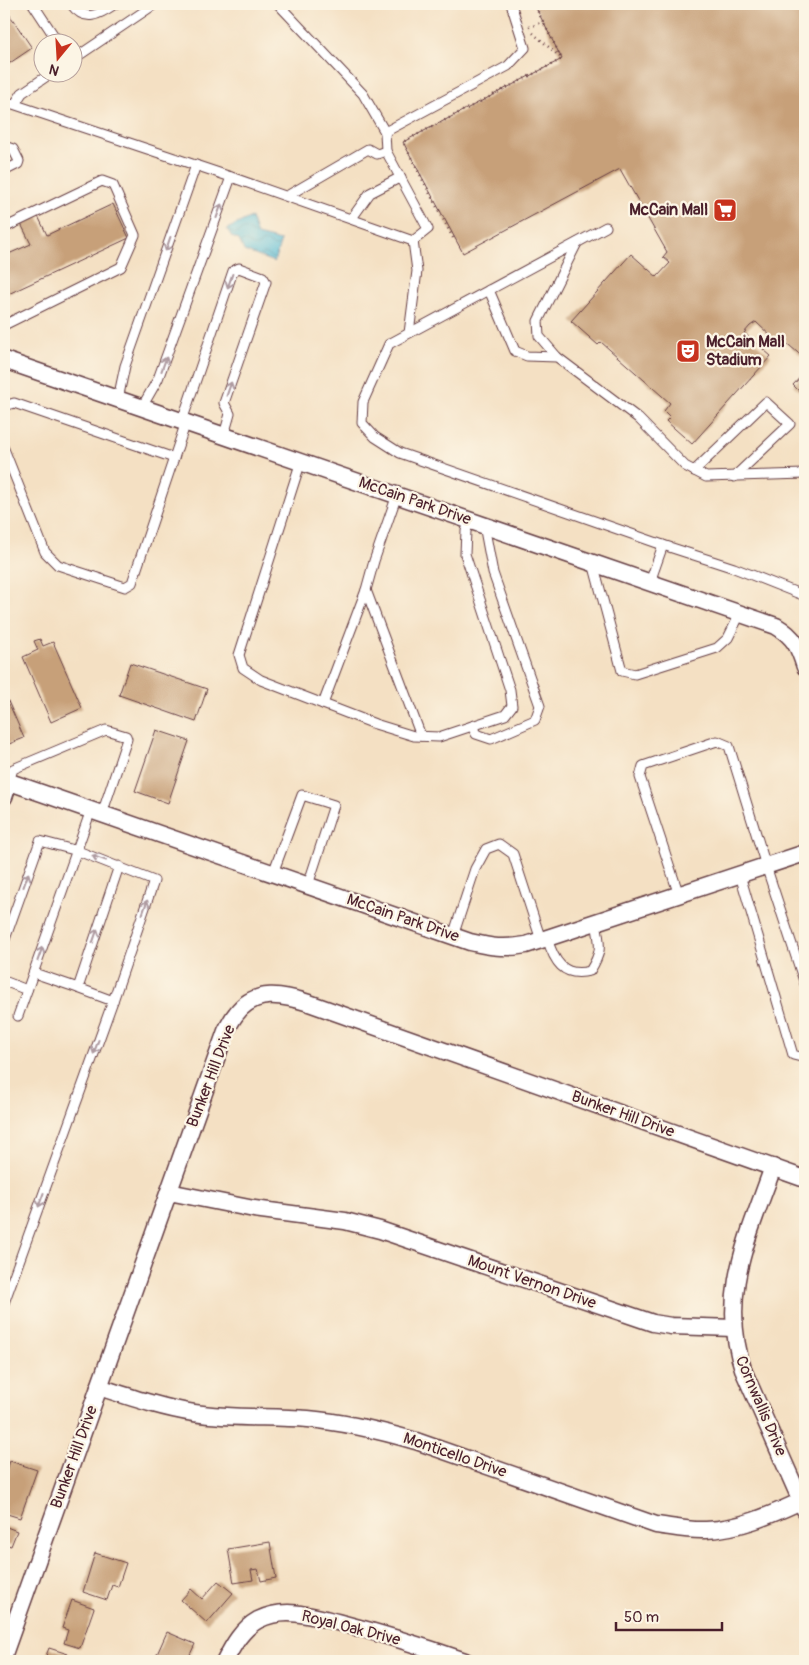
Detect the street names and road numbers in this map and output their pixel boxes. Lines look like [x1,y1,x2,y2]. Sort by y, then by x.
street label: McCain Park Drive [356,472,474,530]
street label: McCain Park Drive [344,889,462,947]
street label: Bunker Hill Drive [182,1022,240,1130]
street label: Bunker Hill Drive [569,1086,677,1142]
street label: Mount Vernon Drive [465,1251,599,1313]
street label: Cornwallis Drive [731,1353,791,1459]
street label: Bunker Hill Drive [46,1403,102,1511]
street label: Monticello Drive [401,1428,509,1482]
street label: Royal Oak Drive [299,1606,403,1650]

